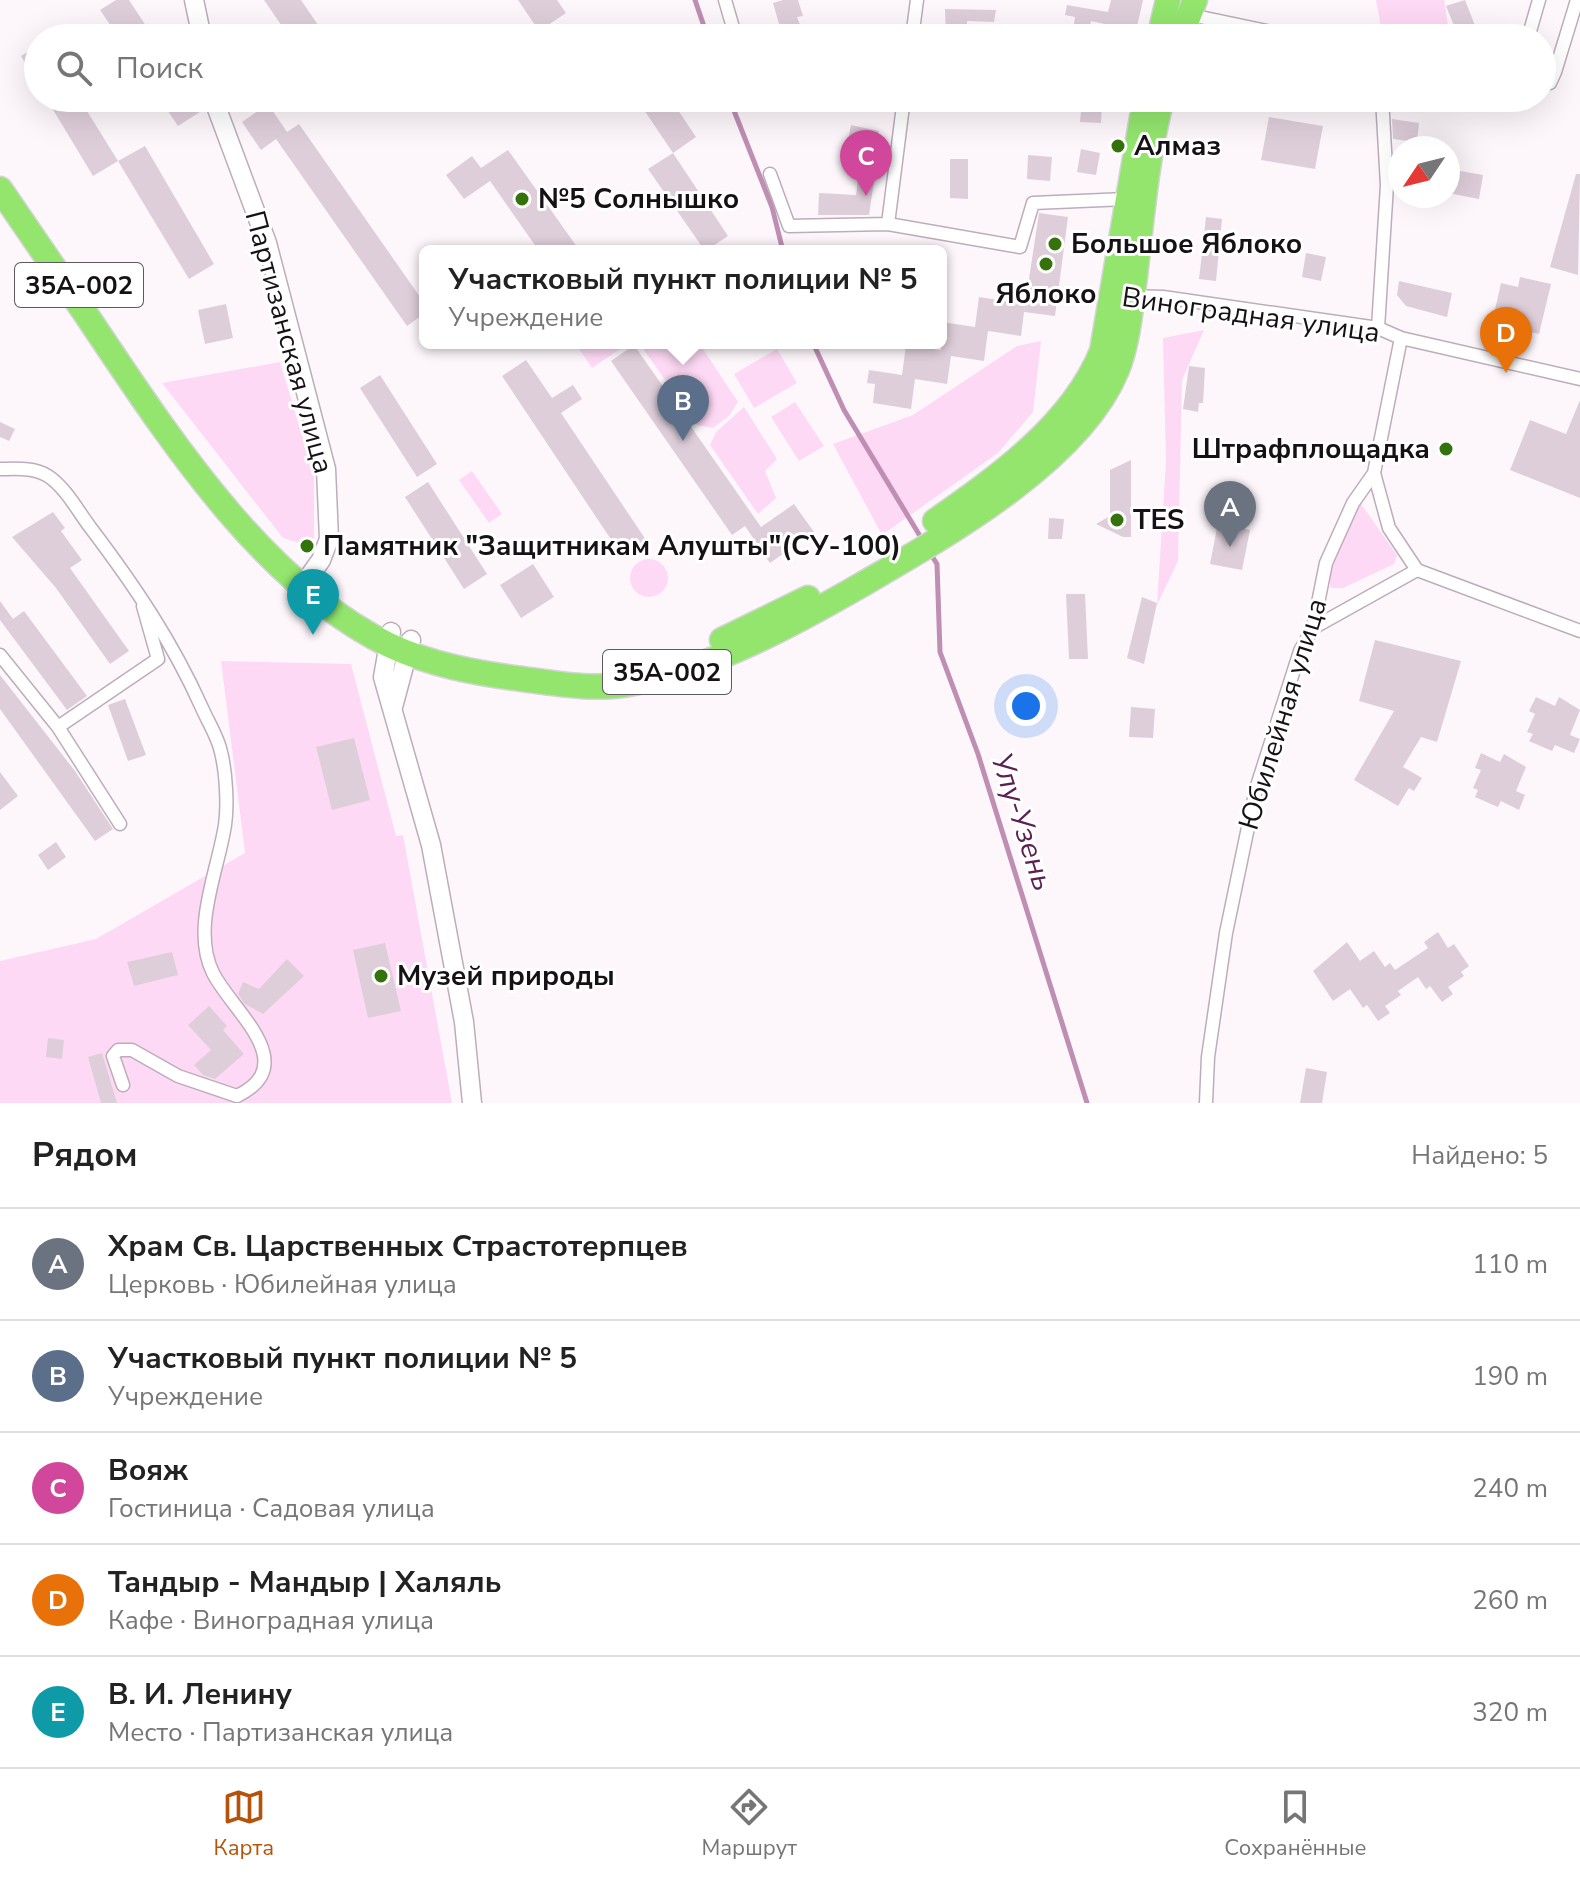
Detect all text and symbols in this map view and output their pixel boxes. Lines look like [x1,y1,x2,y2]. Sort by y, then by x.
search box [24,24,1556,112]
icon: search [52,46,96,90]
text: Поиск [116,48,203,89]
place label: Алмаз [1134,127,1221,165]
pin: C [840,130,892,196]
north arrow [1388,136,1460,208]
marker: Алмаз [1109,137,1127,155]
place label: №5 Солнышко [538,180,739,218]
marker: №5 Солнышко [513,190,531,208]
street label: Партизанская улица [236,206,342,478]
place label: Большое Яблоко [1071,225,1302,263]
marker: Большое Яблоко [1046,235,1064,253]
popup [419,245,947,349]
marker: Яблоко [1037,255,1055,273]
text: Участковый пункт полиции № 5 [448,259,918,300]
road number: 35А-002 [15,263,143,307]
place label: Яблоко [996,275,1096,313]
street label: Виноградная улица [1120,278,1382,352]
text: Учреждение [448,300,603,335]
pin: D [1480,307,1532,373]
pin: B [657,375,709,441]
place label: Штрафплощадка [1192,430,1430,468]
marker: Штрафплощадка [1437,440,1455,458]
pin: A [1204,481,1256,547]
place label: TES [1133,501,1185,539]
marker: TES [1108,511,1126,529]
place label: Памятник "Защитникам Алушты"(СУ-100) [323,527,901,565]
marker: Памятник "Защитникам Алушты"(СУ-100) [298,537,316,555]
pin: E [287,569,339,635]
street label: Юбилейная улица [1230,594,1336,834]
road number: 35А-002 [603,650,731,694]
your location [1006,686,1046,726]
water label: Улу-Узень [981,748,1063,896]
place label: Музей природы [397,957,615,995]
marker: Музей природы [372,967,390,985]
text: Рядом [32,1132,138,1178]
text: Найдено: 5 [1411,1138,1548,1173]
text: Храм Св. Царственных Страстотерпцев [108,1226,688,1267]
text: A [48,1247,68,1282]
text: 110 m [1472,1247,1548,1282]
text: Церковь · Юбилейная улица [108,1267,457,1302]
text: Участковый пункт полиции № 5 [108,1338,577,1379]
text: B [49,1359,67,1394]
text: 190 m [1472,1359,1548,1394]
text: Учреждение [108,1379,263,1414]
text: Вояж [108,1450,188,1491]
text: C [49,1471,67,1506]
text: 240 m [1472,1471,1548,1506]
text: Гостиница · Садовая улица [108,1491,435,1526]
text: Тандыр - Мандыр | Халяль [108,1562,501,1603]
text: D [48,1583,68,1618]
text: 260 m [1472,1583,1548,1618]
text: Кафе · Виноградная улица [108,1603,434,1638]
text: В. И. Ленину [108,1674,292,1715]
text: E [50,1695,66,1730]
text: 320 m [1472,1695,1548,1730]
text: Место · Партизанская улица [108,1715,453,1750]
tab: Карта [214,1785,274,1863]
tab: Маршрут [701,1785,797,1863]
tab: Сохранённые [1224,1785,1366,1863]

